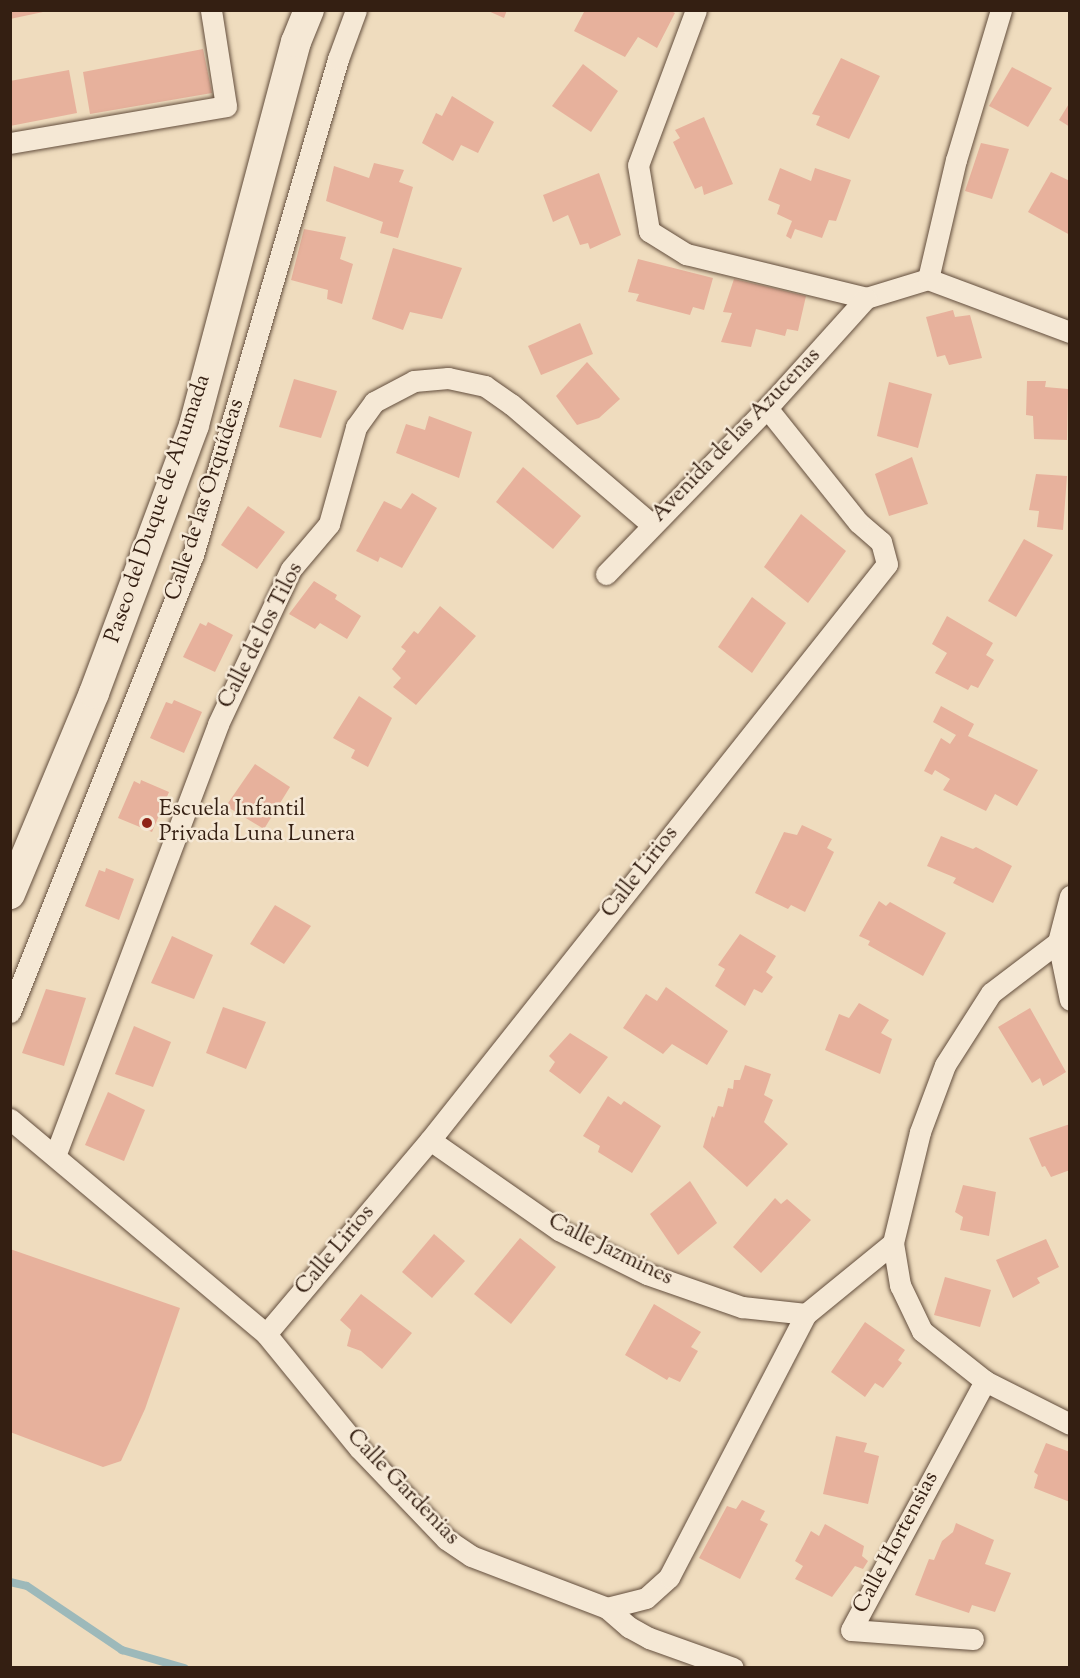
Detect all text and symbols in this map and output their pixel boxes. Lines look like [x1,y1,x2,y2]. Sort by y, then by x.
street label: Avenida de las Azucenas [647,343,827,529]
street label: Paseo del Duque de Ahumada [101,371,217,647]
street label: Calle de las Orquídeas [161,396,251,604]
street label: Calle de los Tilos [214,559,310,713]
place label: Escuela Infantil Privada Luna Lunera [159,797,355,848]
marker: Escuela Infantil Privada Luna Lunera [140,816,154,830]
street label: Calle Lirios [597,822,685,924]
street label: Calle Lirios [291,1201,381,1301]
street label: Calle Jazmines [543,1209,677,1293]
street label: Calle Gardenias [340,1424,464,1552]
street label: Calle Hortensias [849,1468,945,1618]

